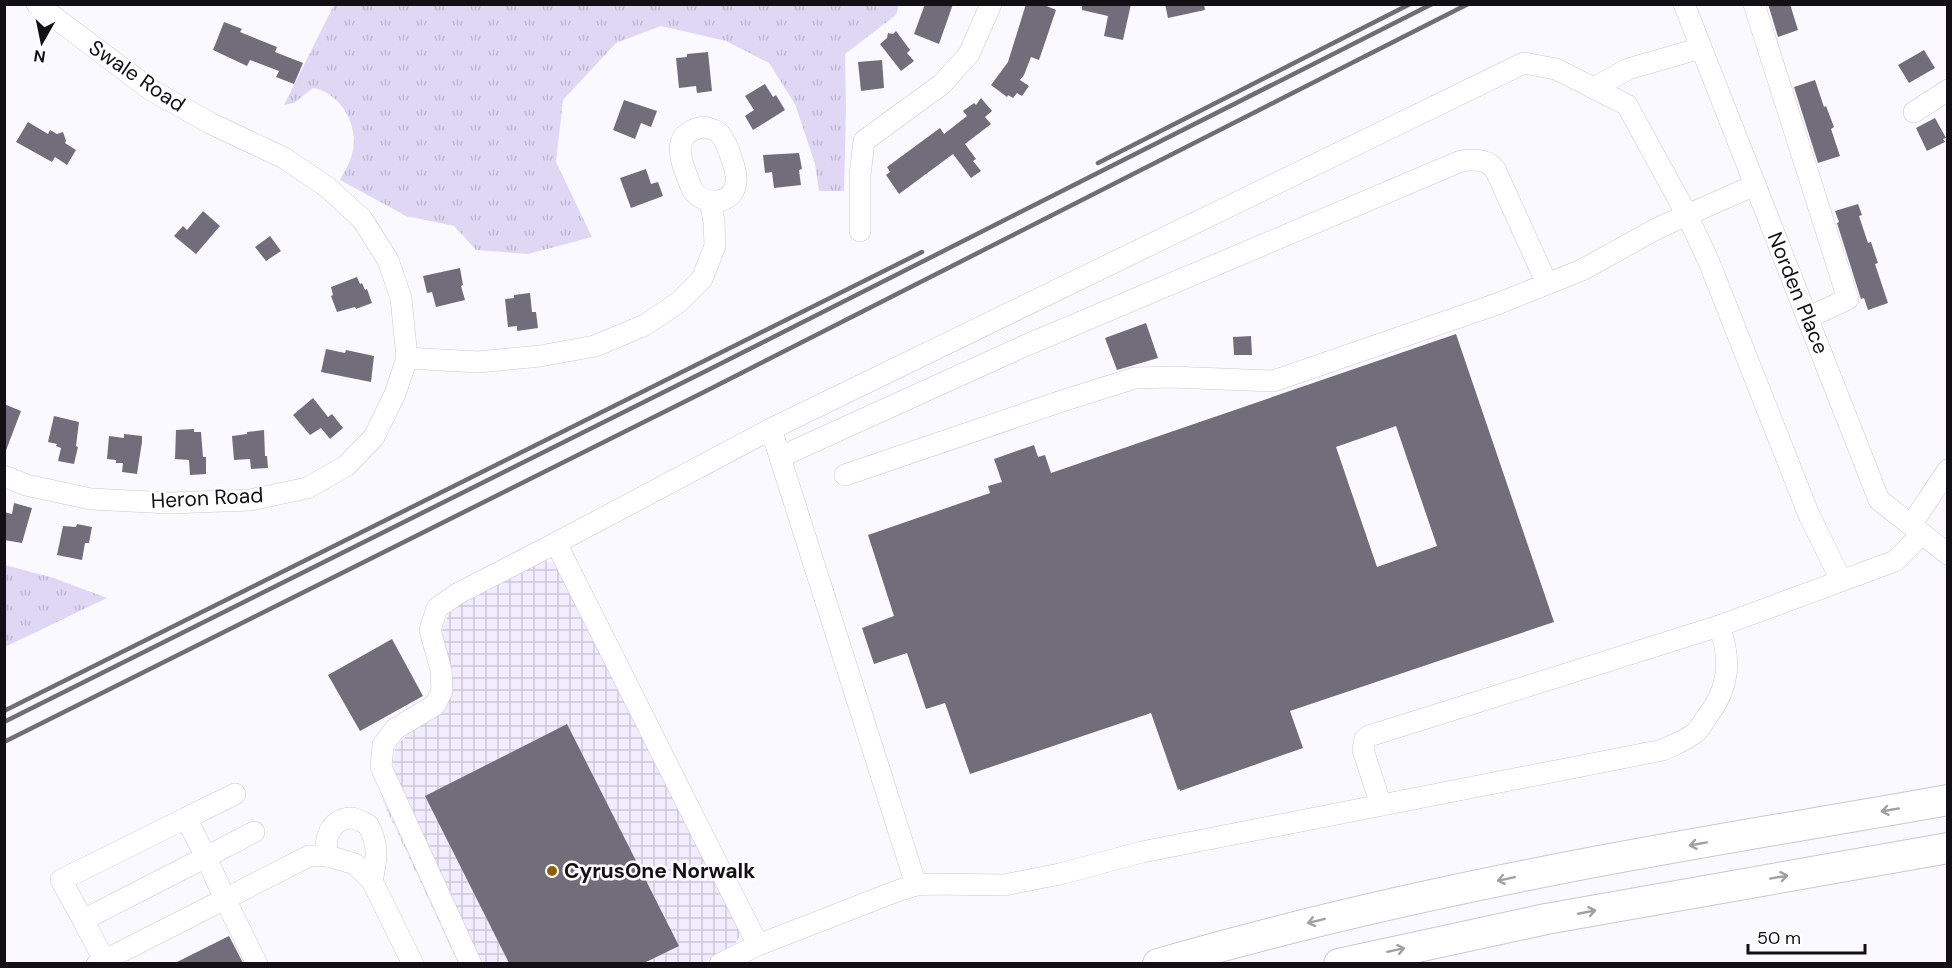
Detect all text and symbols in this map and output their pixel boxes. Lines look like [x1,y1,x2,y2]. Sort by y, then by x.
north arrow [12,12,72,72]
street label: Swale Road [83,34,191,118]
text: N [32,45,47,68]
street label: Norden Place [1761,228,1835,358]
street label: Heron Road [150,481,264,515]
one-way arrow [1881,805,1900,816]
one-way arrow [1688,839,1708,850]
place label: CyrusOne Norwalk [564,857,755,885]
marker: CyrusOne Norwalk [545,864,559,878]
one-way arrow [1769,872,1788,883]
one-way arrow [1497,874,1516,885]
one-way arrow [1577,906,1596,917]
one-way arrow [1306,916,1325,928]
scale bar [1748,917,1865,955]
text: 50 m [1757,926,1801,950]
one-way arrow [1386,944,1405,955]

